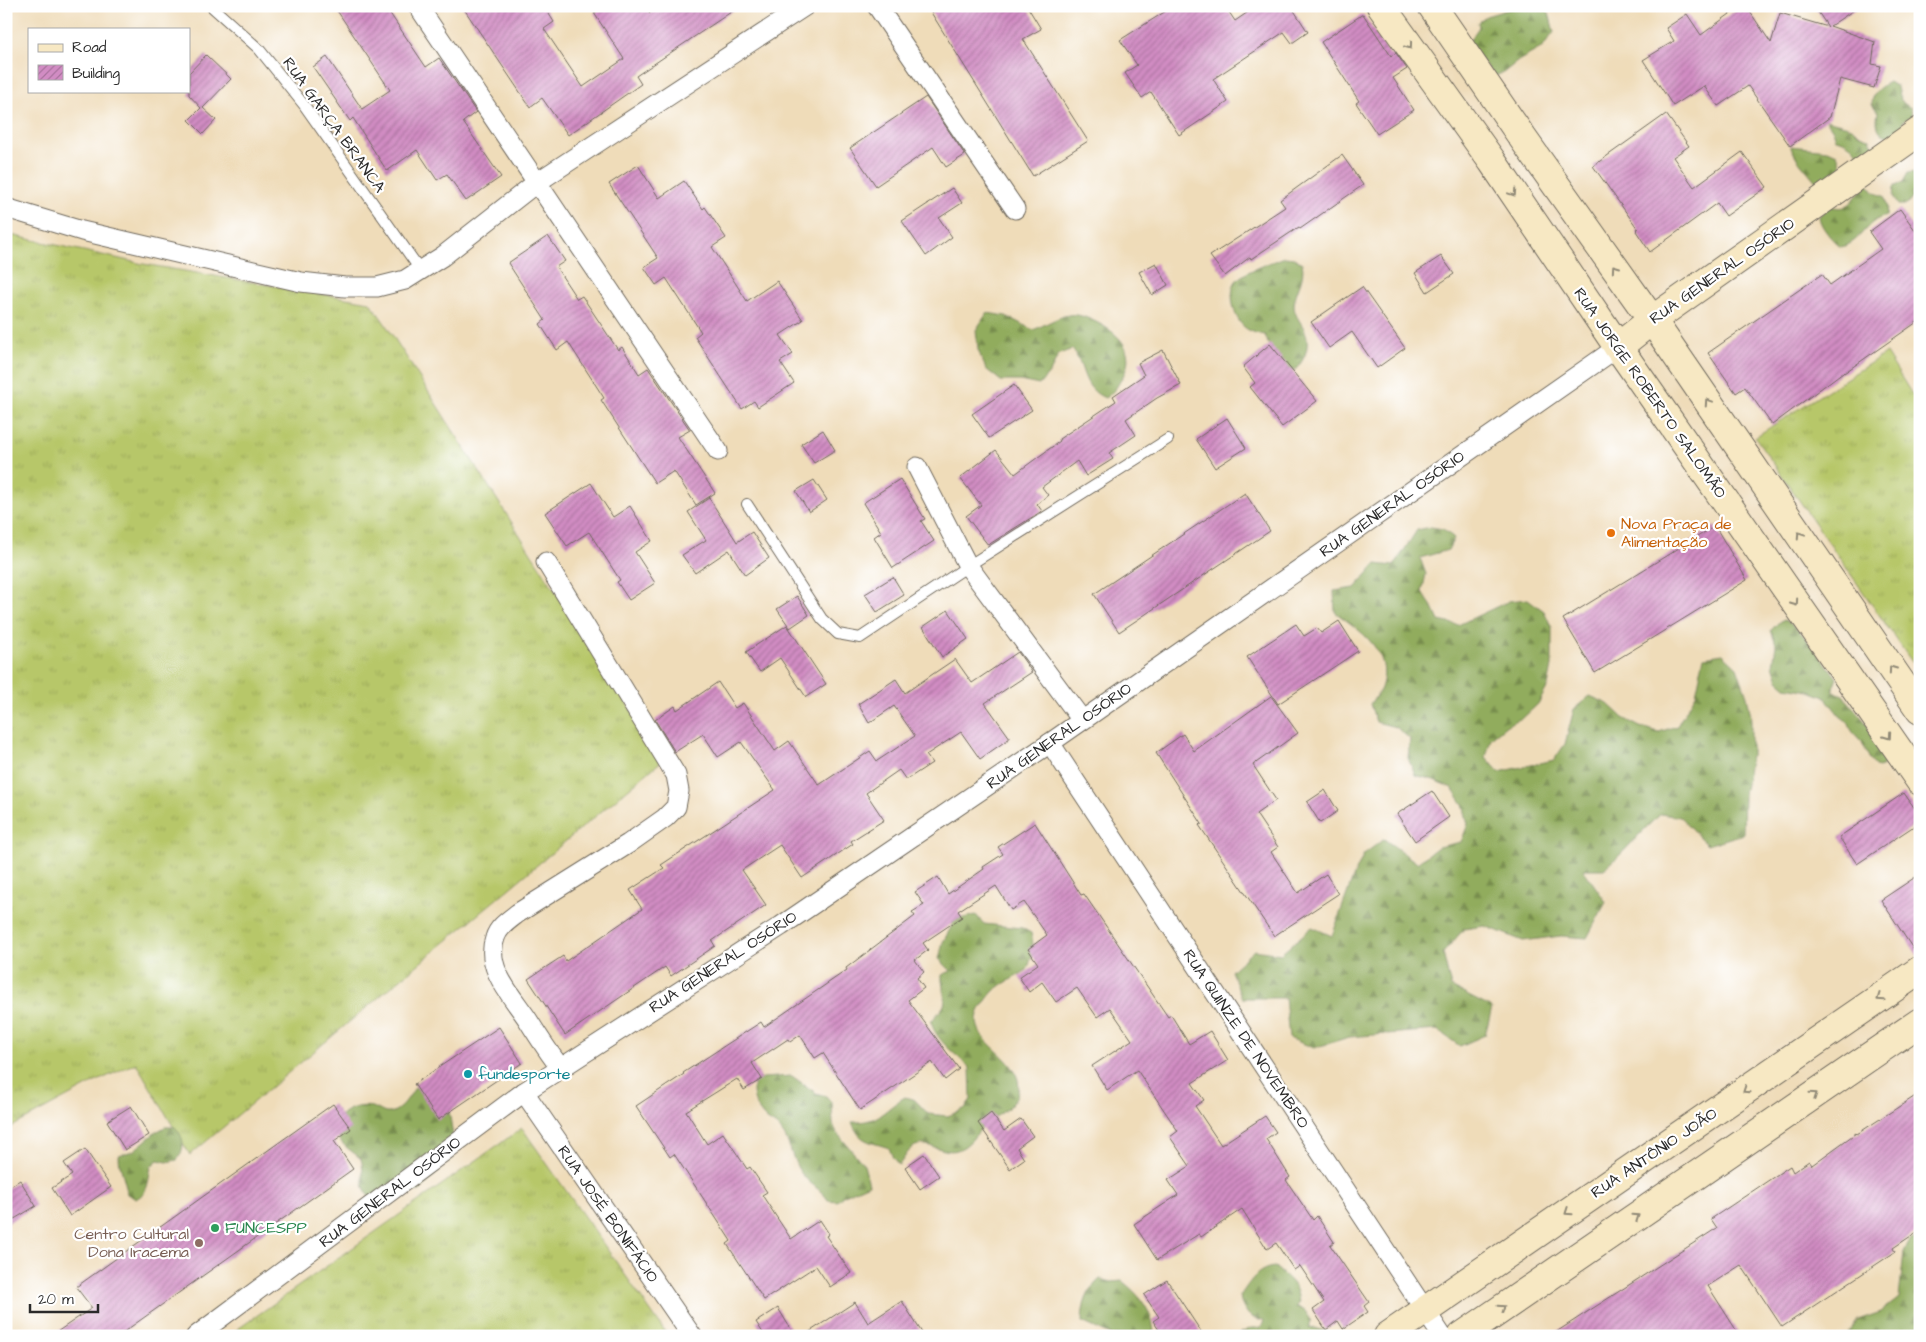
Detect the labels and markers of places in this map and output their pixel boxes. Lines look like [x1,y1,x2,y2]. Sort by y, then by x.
place label: Nova Praça de Alimentação [1621,513,1732,553]
marker: Nova Praça de Alimentação [1605,527,1617,539]
place label: fundesporte [478,1063,571,1085]
marker: fundesporte [462,1068,474,1080]
place label: FUNCESPP [225,1217,307,1239]
marker: FUNCESPP [209,1222,221,1234]
place label: Centro Cultural Dona Iracema [74,1223,189,1263]
marker: Centro Cultural Dona Iracema [193,1237,205,1249]

